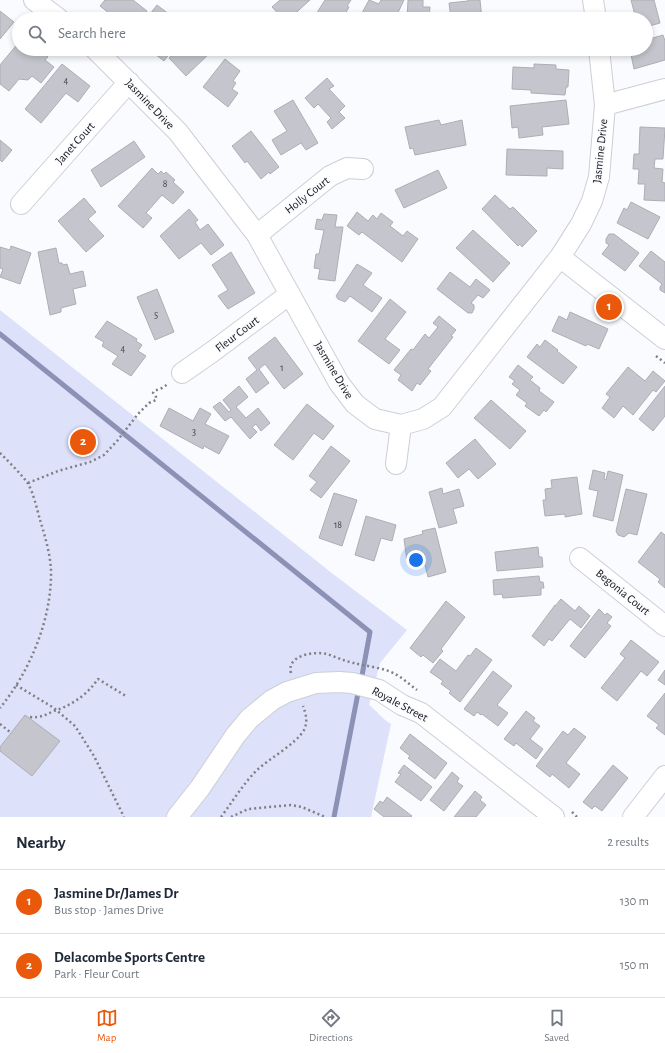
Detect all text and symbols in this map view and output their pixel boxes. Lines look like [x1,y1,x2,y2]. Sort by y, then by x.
search box [12,12,653,56]
icon: search [26,23,48,45]
text: Search here [58,26,126,41]
house number: 4 [64,76,69,86]
street label: Jasmine Drive [123,77,177,131]
street label: Jasmine Drive [591,118,609,184]
street label: Janet Court [53,120,97,166]
street label: Holly Court [283,174,332,217]
house number: 8 [163,179,168,189]
pin: 1 [596,292,622,322]
house number: 5 [154,310,158,320]
street label: Fleur Court [213,314,261,354]
street label: Jasmine Drive [312,339,356,401]
house number: 4 [121,344,126,354]
house number: 1 [280,363,284,373]
pin: 2 [70,427,96,457]
house number: 3 [192,427,196,437]
house number: 18 [334,520,342,530]
your location [406,550,426,570]
street label: Begonia Court [594,567,652,617]
street label: Royale Street [370,684,430,725]
text: Nearby [16,834,66,851]
text: 2 results [607,836,649,849]
text: Jasmine Dr/James Dr [54,886,178,901]
text: 1 [27,895,31,908]
text: 130 m [620,895,649,908]
text: Bus stop · James Drive [54,904,164,917]
text: Delacombe Sports Centre [54,950,205,965]
text: 2 [26,959,32,972]
text: 150 m [620,959,649,972]
text: Park · Fleur Court [54,968,139,981]
tab: Map [96,1007,118,1044]
tab: Directions [309,1007,353,1044]
tab: Saved [544,1007,569,1044]

